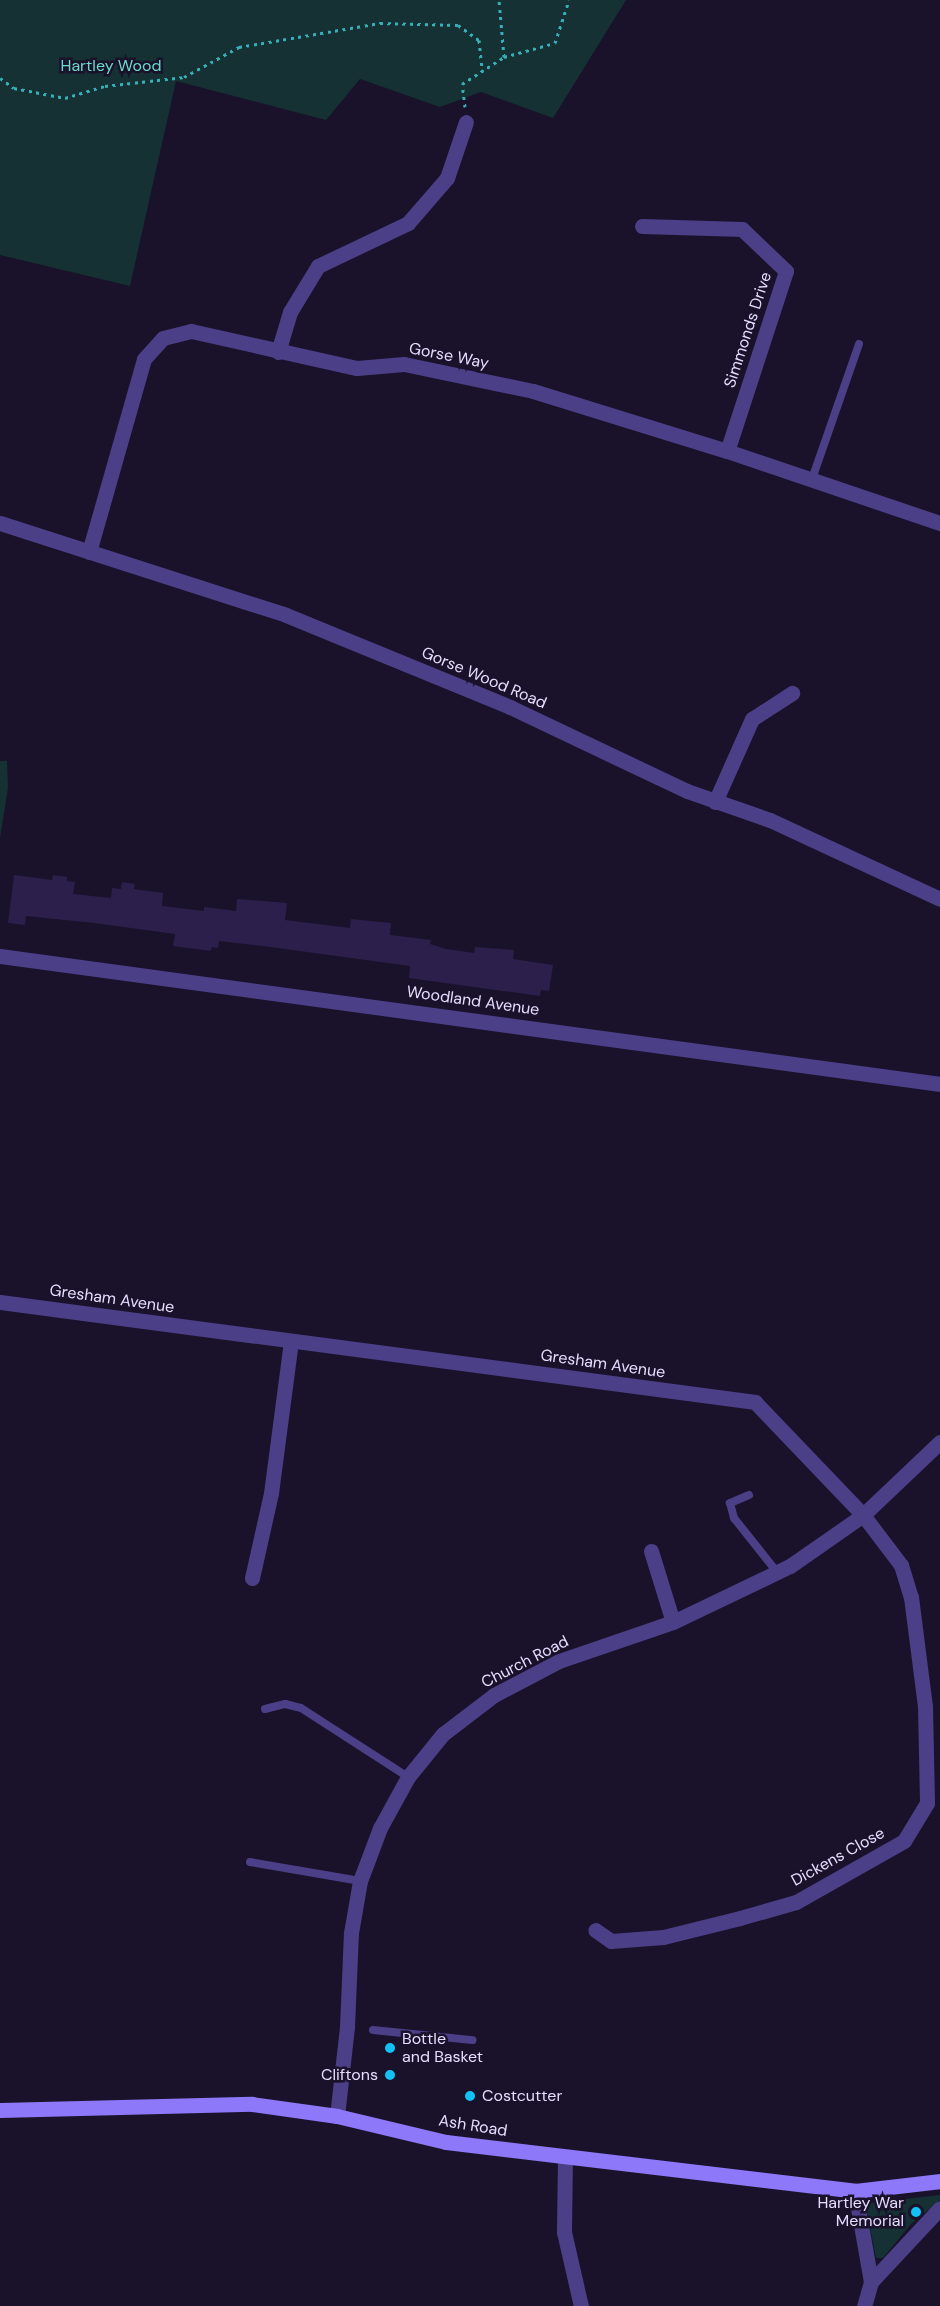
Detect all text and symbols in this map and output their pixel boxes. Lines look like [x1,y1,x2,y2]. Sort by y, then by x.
park label: Hartley Wood [61,56,161,76]
street label: Simmonds Drive [720,270,776,390]
street label: Gorse Way [407,339,491,373]
street label: Gorse Wood Road [419,643,549,713]
street label: Woodland Avenue [405,982,541,1020]
street label: Gresham Avenue [48,1281,176,1317]
street label: Gresham Avenue [539,1346,667,1382]
street label: Church Road [478,1632,572,1692]
street label: Dickens Close [788,1823,888,1891]
place label: Bottle and Basket [402,2029,483,2067]
marker: Bottle and Basket [383,2041,397,2055]
place label: Cliftons [321,2065,378,2085]
marker: Cliftons [383,2068,397,2082]
place label: Costcutter [482,2086,562,2106]
marker: Costcutter [463,2089,477,2103]
street label: Ash Road [437,2111,509,2141]
place label: Hartley War Memorial [817,2193,904,2231]
marker: Hartley War Memorial [909,2205,923,2219]

